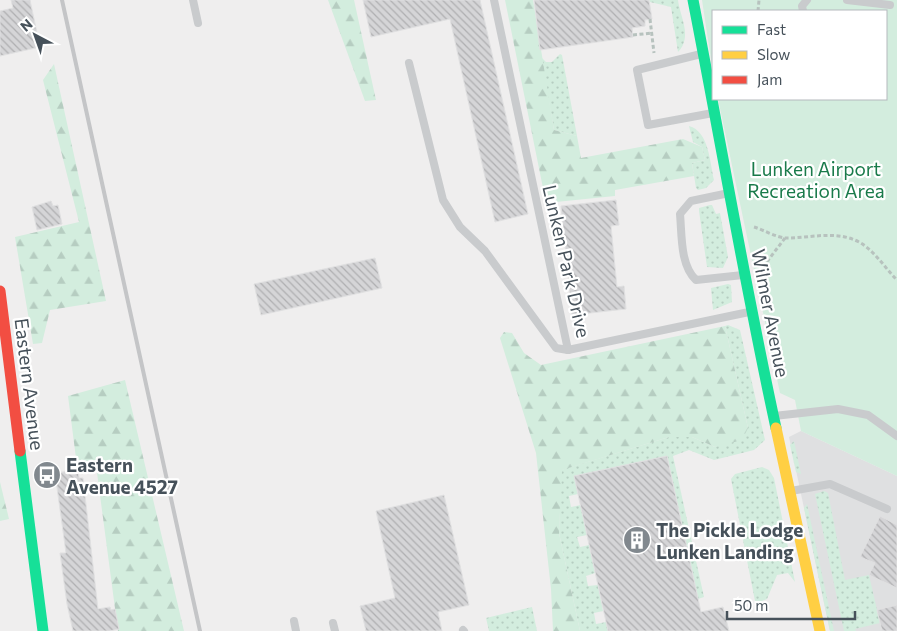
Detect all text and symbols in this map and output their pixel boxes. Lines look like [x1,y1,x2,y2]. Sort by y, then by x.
north arrow [10,10,60,60]
legend [712,10,887,100]
text: N [17,15,36,35]
text: Fast [757,20,786,38]
text: Slow [757,45,790,63]
text: Jam [757,70,782,88]
park label: Lunken Airport Recreation Area [747,157,885,202]
street label: Lunken Park Drive [538,182,596,340]
street label: Wilmer Avenue [747,247,795,379]
street label: Eastern Avenue [10,317,50,451]
place label: Eastern Avenue 4527 [66,453,178,498]
bus stop icon: Eastern Avenue 4527 [32,460,62,490]
place label: The Pickle Lodge Lunken Landing [656,518,803,563]
building icon: The Pickle Lodge Lunken Landing [622,525,652,555]
scale bar [727,588,854,620]
text: 50 m [734,596,768,614]

